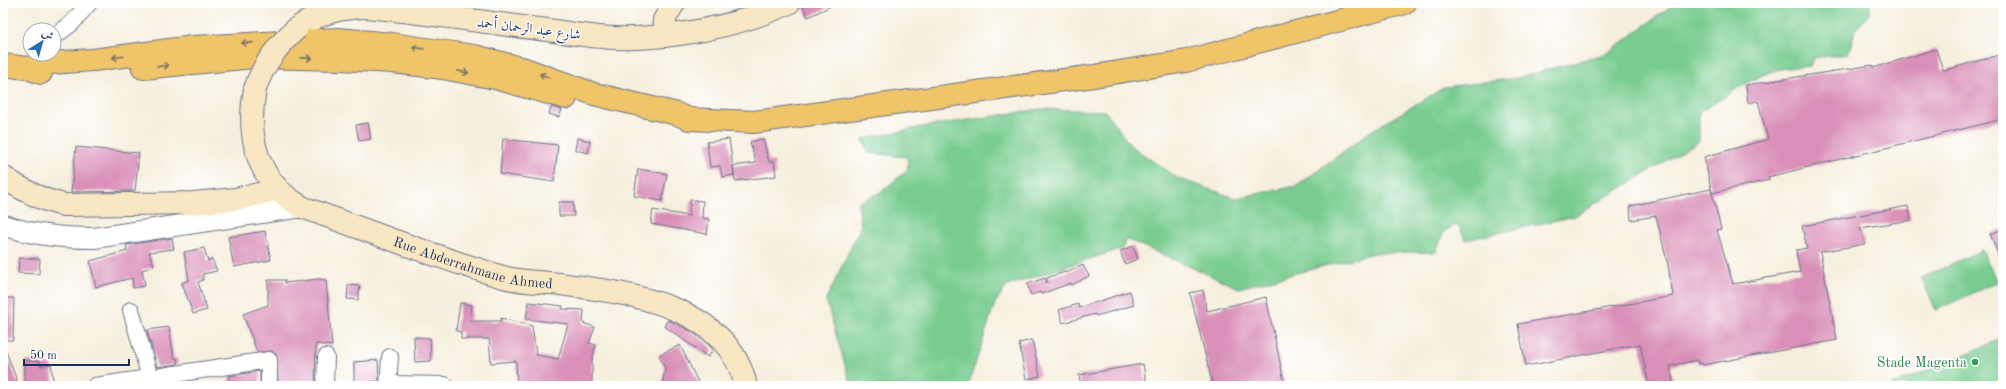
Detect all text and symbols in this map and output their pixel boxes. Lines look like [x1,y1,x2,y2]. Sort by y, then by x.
street label: شارع عبد الرحمان أحمد [476,12,582,46]
north arrow [22,22,62,62]
text: ش [39,28,55,43]
one-way arrow [241,40,254,47]
one-way arrow [412,44,425,52]
one-way arrow [112,53,125,61]
one-way arrow [299,54,312,62]
one-way arrow [156,62,169,70]
one-way arrow [457,68,470,76]
one-way arrow [539,72,551,80]
street label: Rue Abderrahmane Ahmed [391,235,553,291]
scale bar [24,341,129,367]
text: 50 m [30,349,57,362]
place label: Stade Magenta [1877,356,1967,370]
marker: Stade Magenta [1970,357,1980,367]

